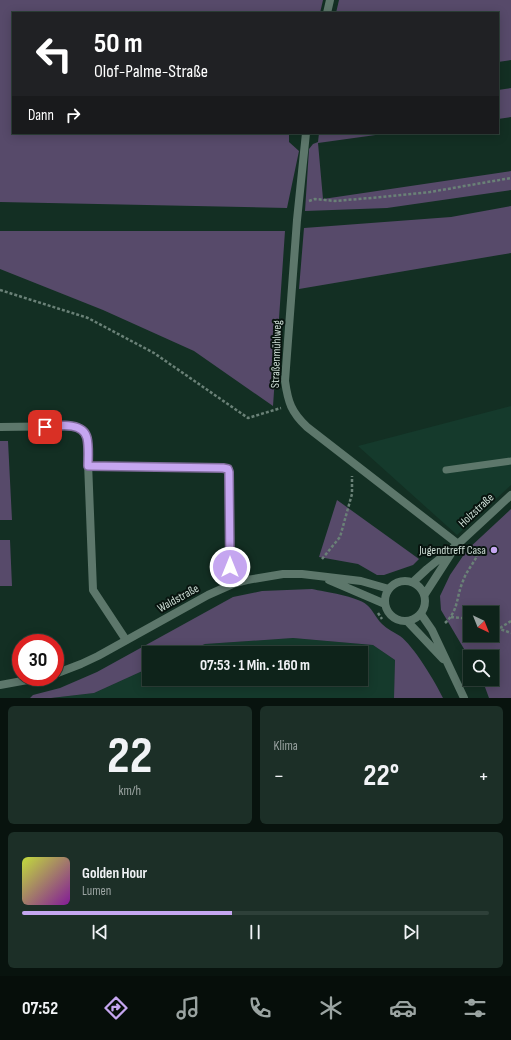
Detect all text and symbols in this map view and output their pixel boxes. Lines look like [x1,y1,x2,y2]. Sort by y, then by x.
text: 50 m [94,27,143,60]
icon: left [28,28,80,80]
text: Olof-Palme-Straße [94,61,208,82]
icon: right [62,104,84,126]
text: Dann [28,106,54,125]
street label: Straßenmühlweg [268,320,285,388]
pin [28,410,62,444]
icon: arrive [34,416,56,438]
street label: Holzstraße [455,490,497,531]
place label: Jugendtreff Casa [418,543,486,558]
marker: Jugendtreff Casa [489,545,499,555]
position arrow [209,546,251,588]
street label: Waldstraße [155,581,202,616]
north arrow [463,606,499,642]
map controls [463,606,499,686]
speed limit sign: 30 [12,634,64,686]
button: search [463,650,499,686]
text: 07:53 · 1 Min. · 160 m [200,656,310,675]
text: 22 [107,725,153,788]
text: Klima [274,738,298,754]
text: 22° [363,758,399,794]
text: − [274,763,284,790]
text: + [478,763,489,790]
text: km/h [119,783,141,799]
text: Golden Hour [82,864,147,883]
text: Lumen [82,883,111,899]
icon: previous [89,921,111,943]
icon: pause [244,921,266,943]
icon: next [400,921,422,943]
icon: directions [102,994,130,1022]
icon: music [174,994,202,1022]
icon: phone [246,994,274,1022]
icon: climate [317,994,345,1022]
icon: car [389,994,417,1022]
icon: filters [461,994,489,1022]
text: 07:52 [22,998,58,1019]

